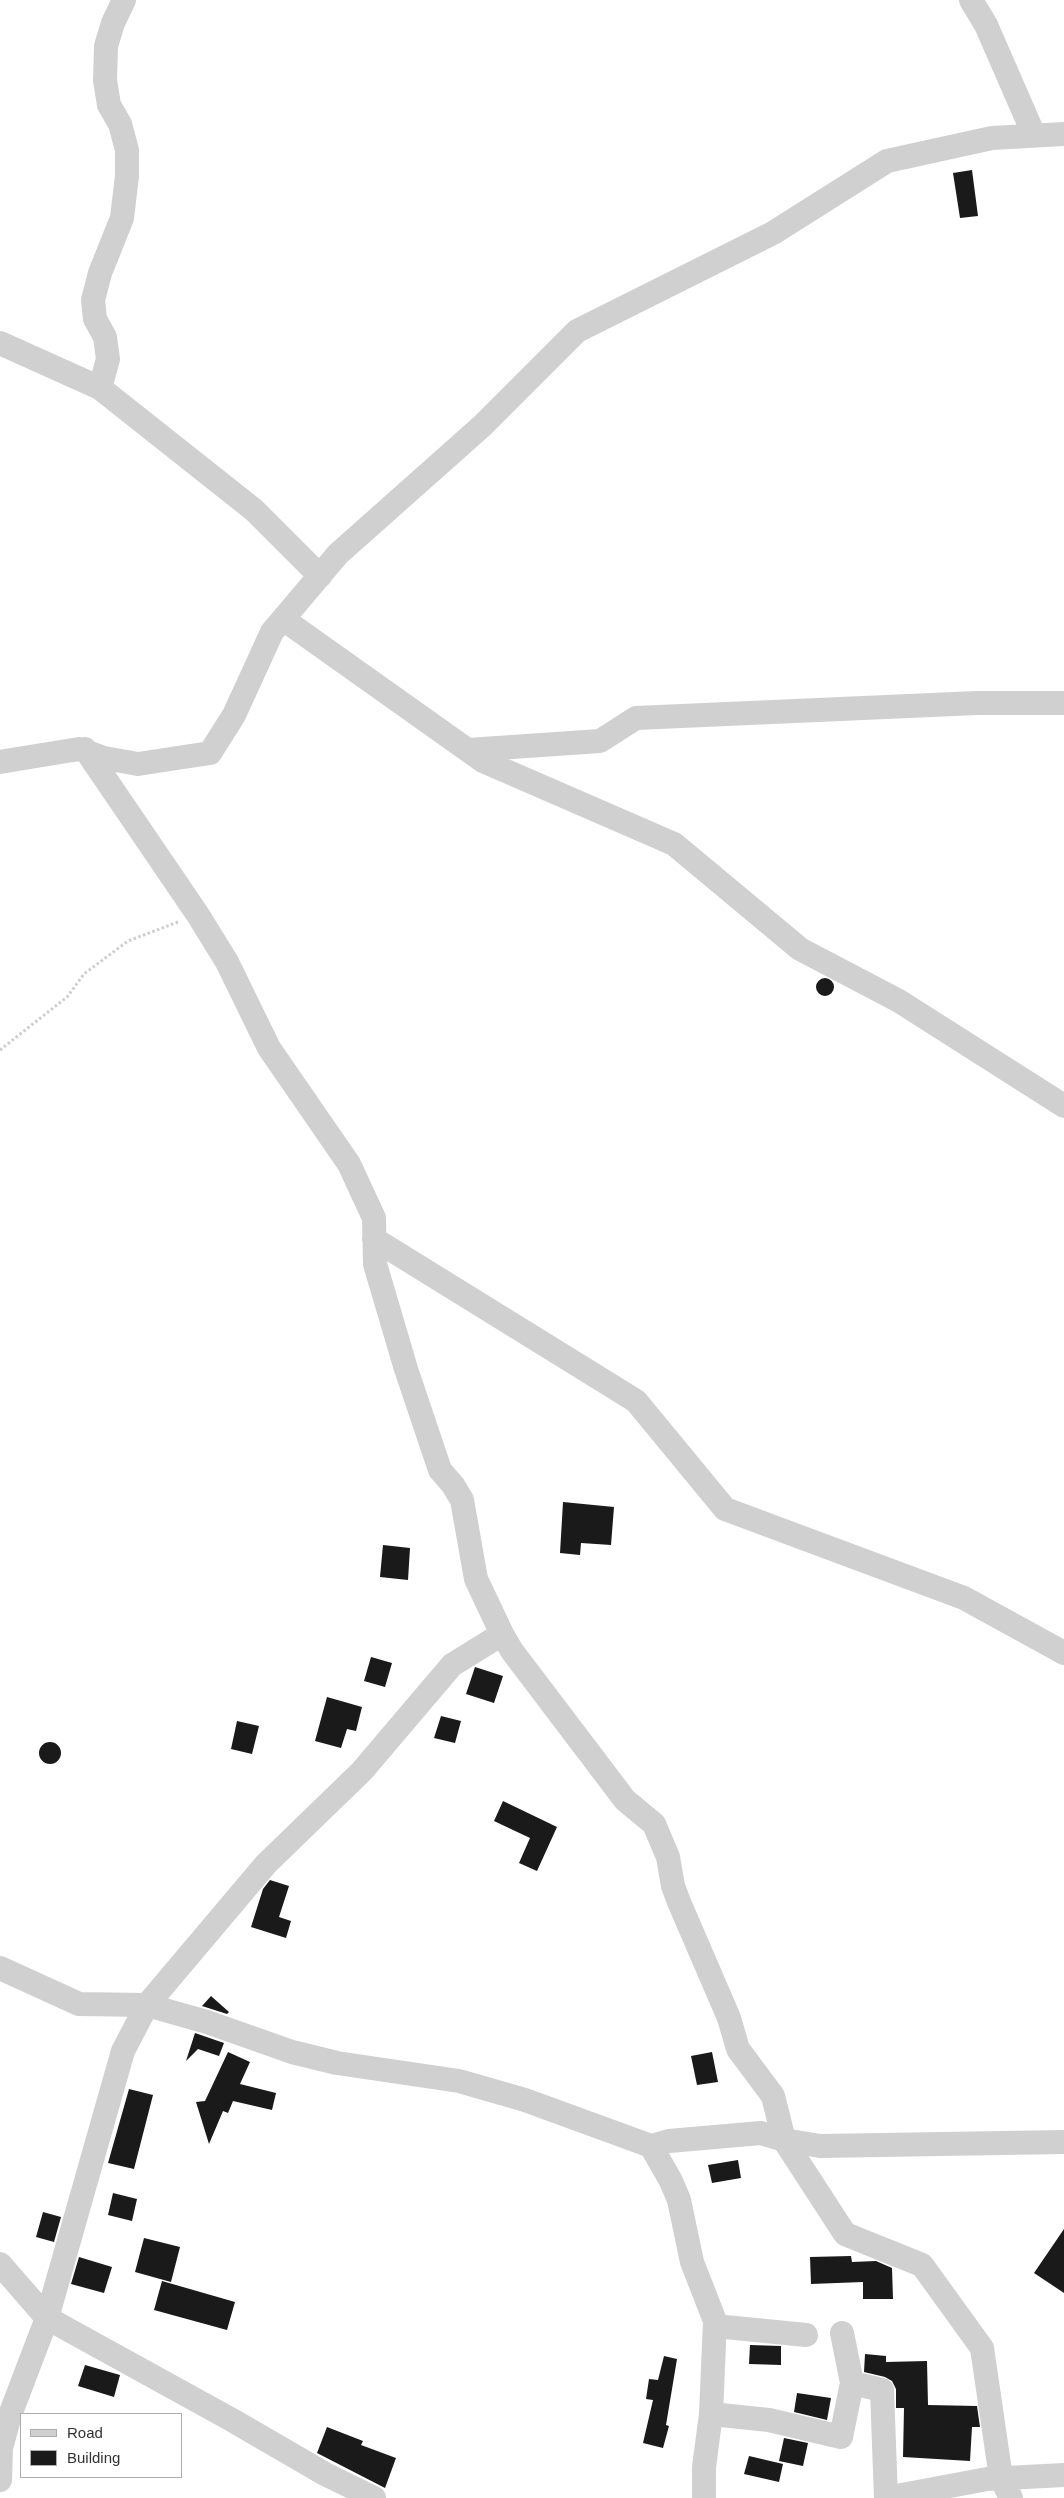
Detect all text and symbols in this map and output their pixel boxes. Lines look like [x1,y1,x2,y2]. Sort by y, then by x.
legend [20,2413,182,2478]
text: Road [67,2424,103,2441]
text: Building [67,2449,120,2466]

